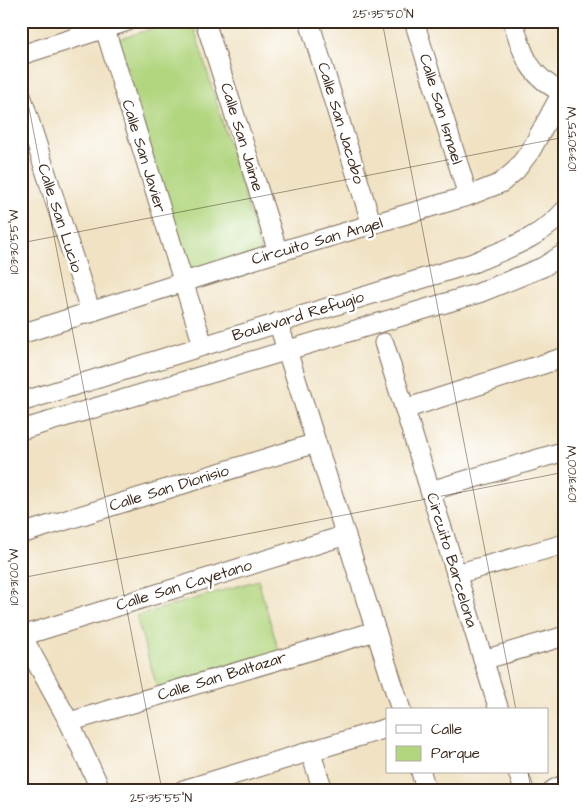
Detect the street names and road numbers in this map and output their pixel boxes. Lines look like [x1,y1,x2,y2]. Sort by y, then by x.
street label: Calle San Ismael [414,51,468,167]
street label: Calle San Jacobo [312,59,370,187]
street label: Calle San Jaime [215,80,269,194]
street label: Calle San Javier [116,97,172,215]
street label: Calle San Lucio [32,161,88,275]
street label: Circuito San Angel [249,212,385,271]
street label: Boulevard Refugio [229,285,367,347]
street label: Calle San Dionisio [106,459,232,517]
street label: Circuito Barcelona [421,490,483,630]
street label: Calle San Cayetano [113,554,255,617]
street label: Calle San Baltazar [155,646,289,706]

